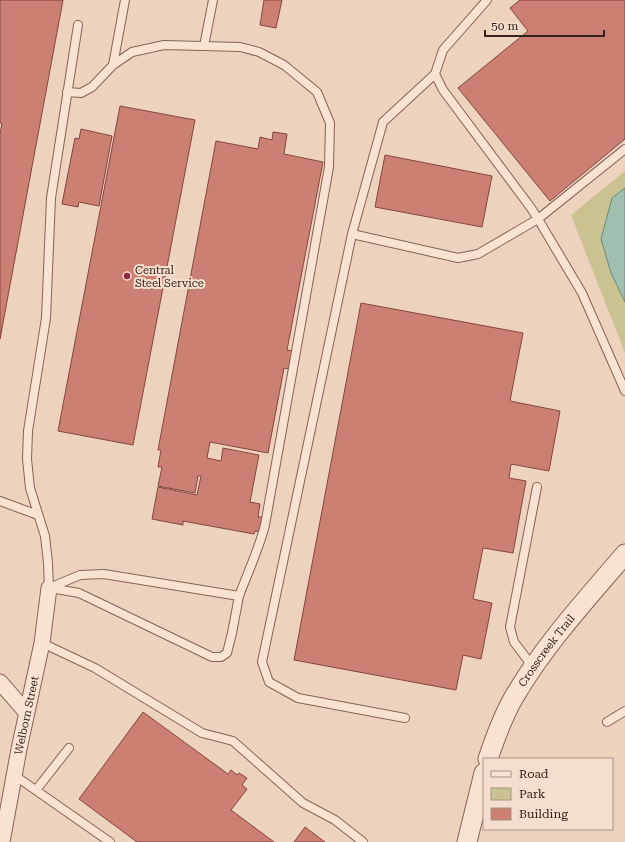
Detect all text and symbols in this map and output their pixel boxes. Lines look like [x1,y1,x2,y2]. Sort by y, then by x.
scale bar [485,12,604,38]
text: 50 m [491,19,518,33]
place label: Central Steel Service [135,264,204,290]
marker: Central Steel Service [122,271,132,281]
street label: Crosscreek Trail [515,611,578,689]
street label: Welborn Street [12,675,41,756]
legend [483,758,613,830]
text: Road [519,767,549,781]
text: Park [519,787,546,801]
text: Building [519,807,568,821]

